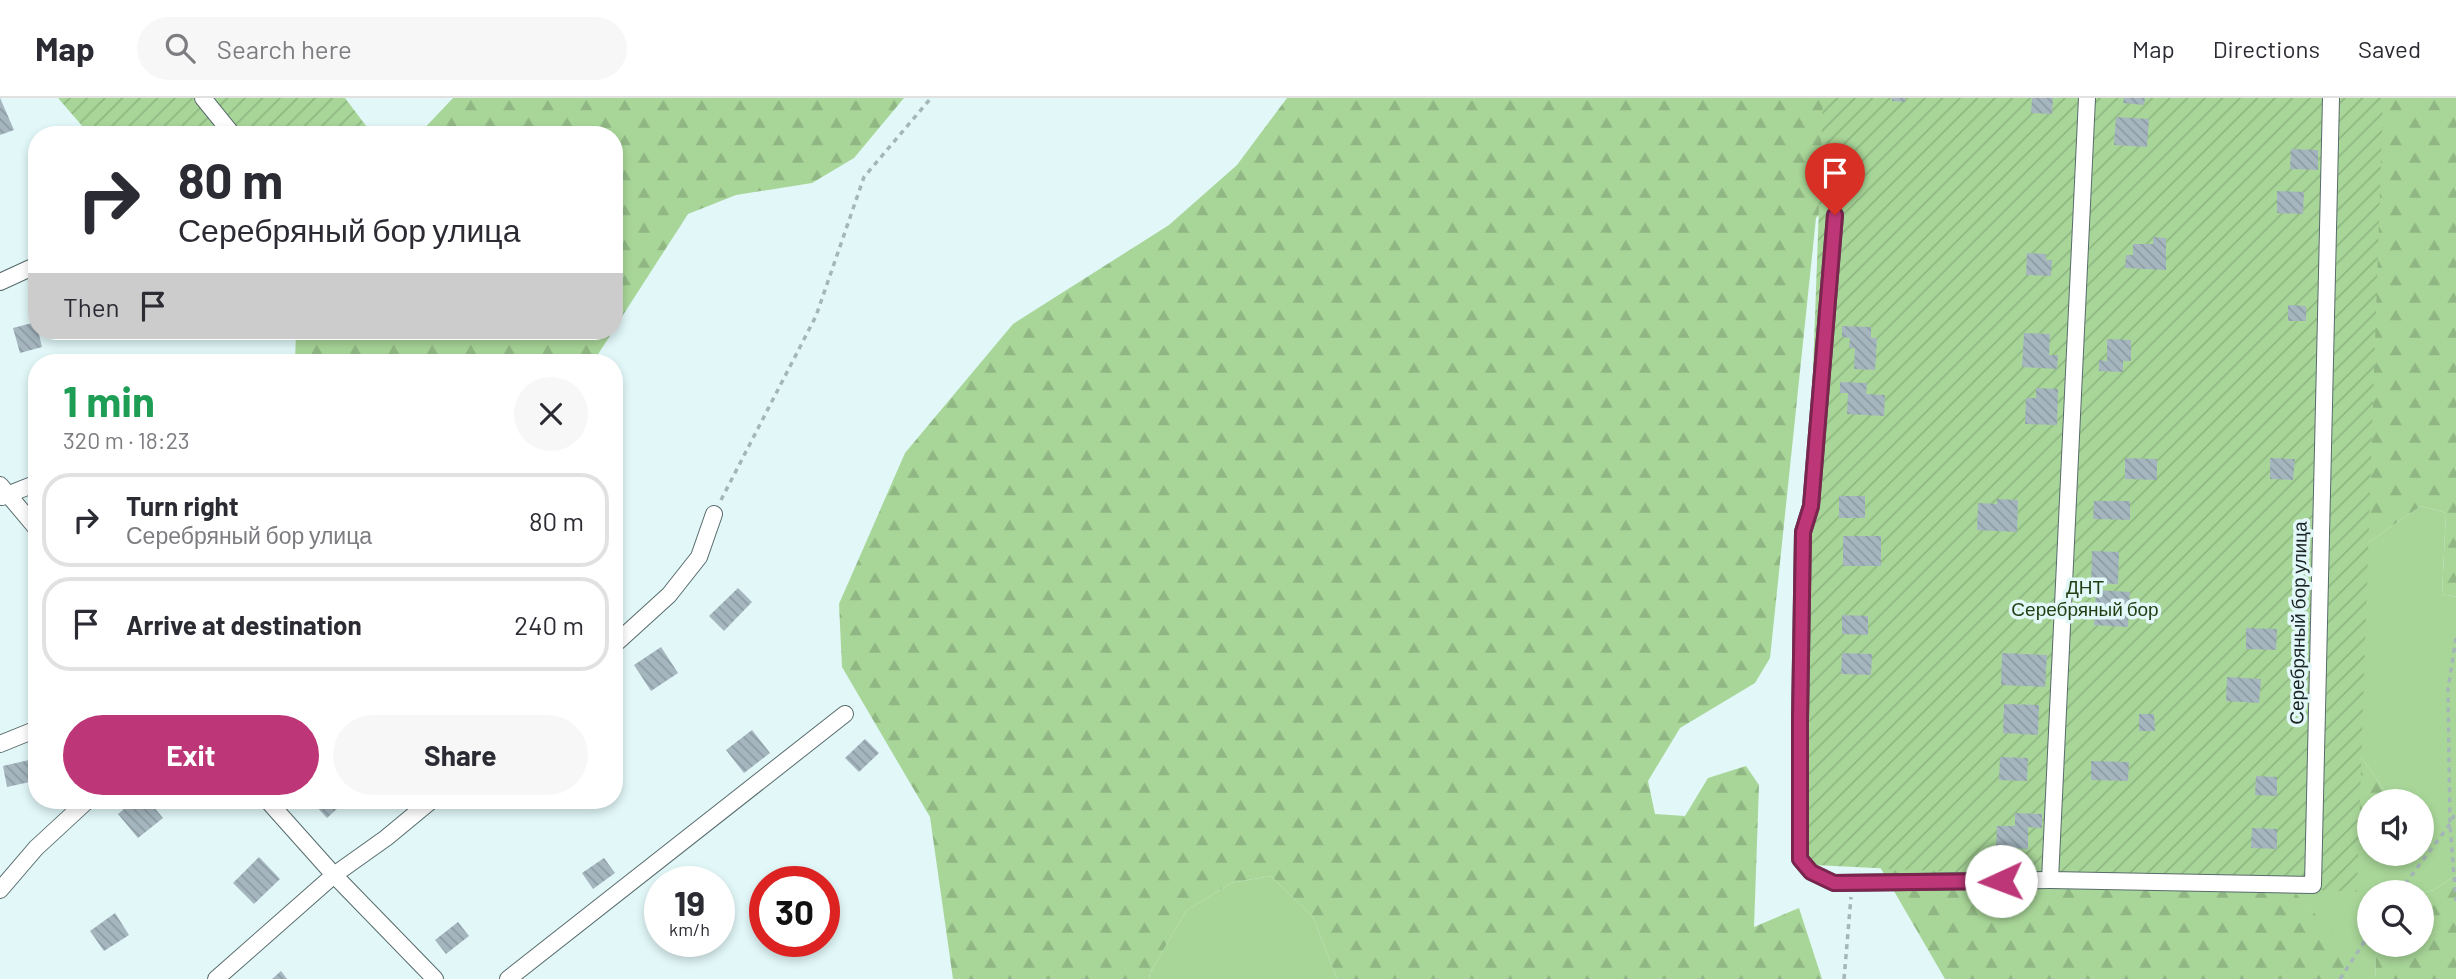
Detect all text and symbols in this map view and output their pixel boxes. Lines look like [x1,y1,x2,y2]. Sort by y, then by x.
search box [137,17,627,80]
text: Map [35,28,95,68]
icon: search [161,29,199,67]
text: Search here [217,33,352,64]
text: Map [2132,34,2175,63]
text: Directions [2213,34,2320,63]
text: Saved [2358,34,2421,63]
pin [1805,143,1865,215]
text: 80 m [178,150,283,209]
icon: right [63,154,154,245]
icon: arrive [1816,154,1854,192]
text: Серебряный бор улица [178,210,520,248]
icon: arrive [134,287,172,325]
text: Then [63,291,120,322]
text: 1 min [63,375,155,425]
button: close [514,377,588,451]
text: 320 m · 18:23 [63,426,190,454]
text: Turn right [126,490,239,521]
icon: right [67,501,105,539]
text: 80 m [529,505,584,536]
text: Серебряный бор улица [126,521,372,549]
street label: Серебряный бор улица [2284,521,2311,725]
park label: ДНТ Серебряный бор [2011,575,2159,620]
icon: arrive [67,605,105,643]
text: Arrive at destination [126,609,362,640]
text: 240 m [514,609,584,640]
button: Exit [63,715,319,795]
button: Share [333,715,588,795]
map controls [2357,789,2434,957]
button: sound [2357,789,2434,866]
position arrow [1964,844,2038,918]
speed limit sign: 30 [749,866,840,957]
button: search [2357,880,2434,957]
text: 19 [674,881,705,923]
text: km/h [669,918,710,940]

